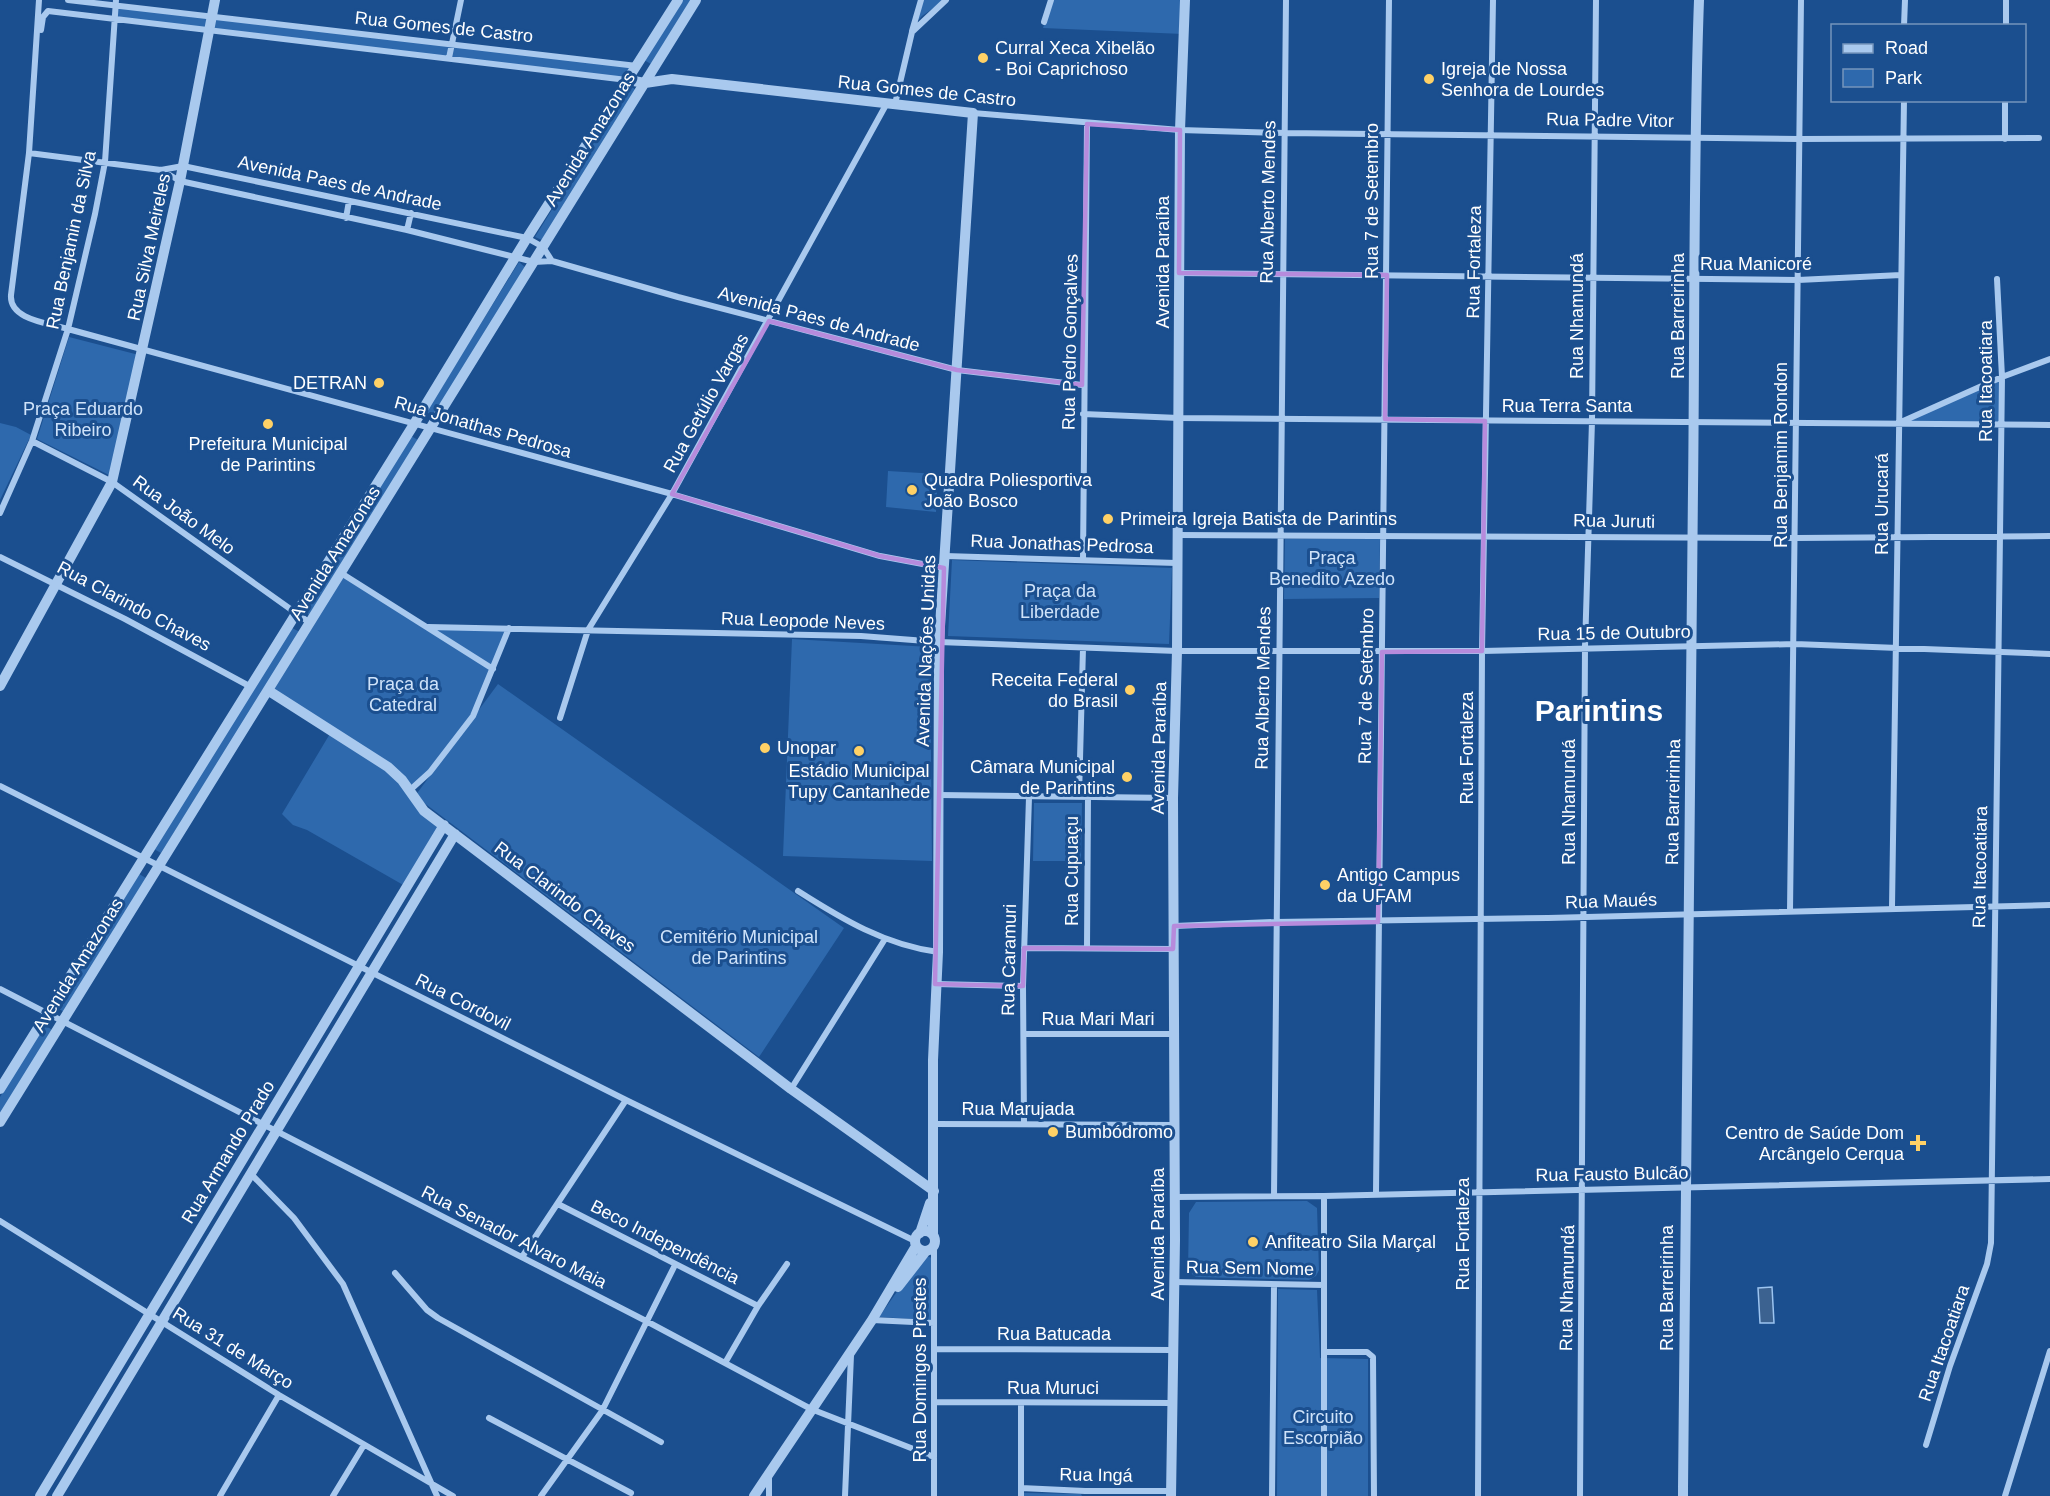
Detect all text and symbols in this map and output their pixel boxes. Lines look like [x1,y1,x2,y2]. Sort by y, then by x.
street label: Rua Gomes de Castro [354,8,534,46]
legend [1831,24,2026,102]
place label: Curral Xeca Xibelão - Boi Caprichoso [995,38,1155,79]
text: Road [1885,38,1928,58]
marker: Curral Xeca Xibelão - Boi Caprichoso [976,51,990,65]
place label: Igreja de Nossa Senhora de Lourdes [1441,59,1604,100]
street label: Avenida Amazonas [541,68,639,210]
text: Park [1885,68,1923,88]
street label: Rua Gomes de Castro [837,72,1017,110]
marker: Igreja de Nossa Senhora de Lourdes [1422,72,1436,86]
street label: Rua Padre Vitor [1546,109,1674,131]
street label: Rua Alberto Mendes [1257,120,1279,284]
street label: Rua 7 de Setembro [1362,123,1382,279]
street label: Rua Benjamin da Silva [42,148,100,331]
street label: Avenida Paes de Andrade [236,152,444,214]
street label: Rua Silva Meireles [124,172,174,322]
street label: Avenida Paraíba [1153,195,1173,328]
street label: Rua Fortaleza [1463,204,1485,319]
street label: Rua Nhamundá [1567,252,1587,379]
street label: Rua Barreirinha [1668,252,1688,379]
street label: Rua Pedro Gonçalves [1058,254,1082,430]
street label: Rua Manicoré [1700,254,1812,274]
street label: Avenida Paes de Andrade [716,282,922,356]
street label: Rua Itacoatiara [1976,319,1996,442]
street label: Rua Getúlio Vargas [659,330,753,476]
street label: Rua Benjamim Rondon [1771,362,1791,548]
place label: DETRAN [293,373,367,393]
marker: DETRAN [372,376,386,390]
street label: Rua Jonathas Pedrosa [392,392,575,462]
street label: Rua Terra Santa [1502,396,1633,416]
park label: Praça Eduardo Ribeiro [23,399,143,440]
marker: Prefeitura Municipal de Parintins [261,417,275,431]
place label: Prefeitura Municipal de Parintins [188,434,348,475]
street label: Rua Urucará [1872,452,1892,555]
place label: Quadra Poliesportiva João Bosco [924,470,1093,511]
street label: Rua João Melo [129,471,239,559]
street label: Avenida Amazonas [286,482,384,624]
marker: Quadra Poliesportiva João Bosco [905,483,919,497]
place label: Primeira Igreja Batista de Parintins [1120,509,1397,529]
street label: Rua Juruti [1573,510,1655,532]
marker: Primeira Igreja Batista de Parintins [1101,512,1115,526]
street label: Rua Jonathas Pedrosa [970,531,1155,557]
park label: Praça Benedito Azedo [1269,548,1395,589]
street label: Avenida Nações Unidas [913,555,939,747]
street label: Rua Clarindo Chaves [54,557,214,655]
park label: Praça da Liberdade [1020,581,1100,622]
street label: Rua Alberto Mendes [1252,606,1274,770]
street label: Rua Leopode Neves [721,608,885,634]
street label: Rua 7 de Setembro [1355,608,1377,764]
street label: Rua 15 de Outubro [1537,622,1691,644]
place label: Receita Federal do Brasil [991,670,1118,711]
park label: Praça da Catedral [367,674,440,715]
street label: Avenida Paraíba [1148,680,1170,815]
marker: Receita Federal do Brasil [1123,683,1137,697]
street label: Rua Fortaleza [1457,690,1477,805]
district label: Parintins [1535,694,1663,727]
place label: Unopar [777,738,836,758]
street label: Rua Nhamundá [1559,738,1579,865]
street label: Rua Barreirinha [1662,738,1684,865]
marker: Unopar [758,741,772,755]
marker: Estádio Municipal Tupy Cantanhede [852,744,866,758]
place label: Câmara Municipal de Parintins [970,757,1115,798]
place label: Estádio Municipal Tupy Cantanhede [788,761,930,802]
marker: Câmara Municipal de Parintins [1120,770,1134,784]
street label: Rua Itacoatiara [1969,805,1991,928]
street label: Rua Cupuaçu [1062,816,1082,926]
street label: Rua Clarindo Chaves [491,838,639,956]
place label: Antigo Campus da UFAM [1337,865,1460,906]
marker: Antigo Campus da UFAM [1318,878,1332,892]
street label: Rua Maués [1565,889,1657,913]
street label: Avenida Amazonas [29,894,127,1036]
street label: Rua Caramuri [998,904,1020,1016]
park label: Cemitério Municipal de Parintins [660,927,818,968]
street label: Rua Cordovil [412,969,514,1035]
street label: Rua Mari Mari [1041,1009,1155,1029]
street label: Rua Armando Prado [177,1077,279,1227]
street label: Rua Marujada [961,1099,1076,1119]
place label: Bumbódromo [1065,1122,1173,1142]
place label: Centro de Saúde Dom Arcângelo Cerqua [1725,1123,1905,1164]
marker: Bumbódromo [1046,1125,1060,1139]
marker: Centro de Saúde Dom Arcângelo Cerqua [1909,1134,1927,1152]
street label: Rua Fausto Bulcão [1535,1163,1689,1185]
street label: Avenida Paraíba [1148,1167,1168,1300]
street label: Rua Fortaleza [1453,1176,1473,1291]
street label: Rua Senador Alvaro Maia [418,1182,611,1293]
street label: Beco Independência [587,1196,744,1289]
street label: Rua Nhamundá [1556,1224,1578,1351]
street label: Rua Barreirinha [1657,1224,1677,1351]
place label: Anfiteatro Sila Marçal [1265,1232,1436,1252]
marker: Anfiteatro Sila Marçal [1246,1235,1260,1249]
street label: Rua Sem Nome [1186,1257,1314,1279]
street label: Rua Domingos Prestes [910,1277,930,1463]
street label: Rua Itacoatiara [1915,1281,1974,1404]
street label: Rua 31 de Março [169,1303,297,1393]
street label: Rua Batucada [997,1324,1112,1344]
street label: Rua Muruci [1007,1378,1099,1398]
park label: Circuito Escorpião [1283,1407,1363,1448]
street label: Rua Ingá [1059,1464,1134,1486]

